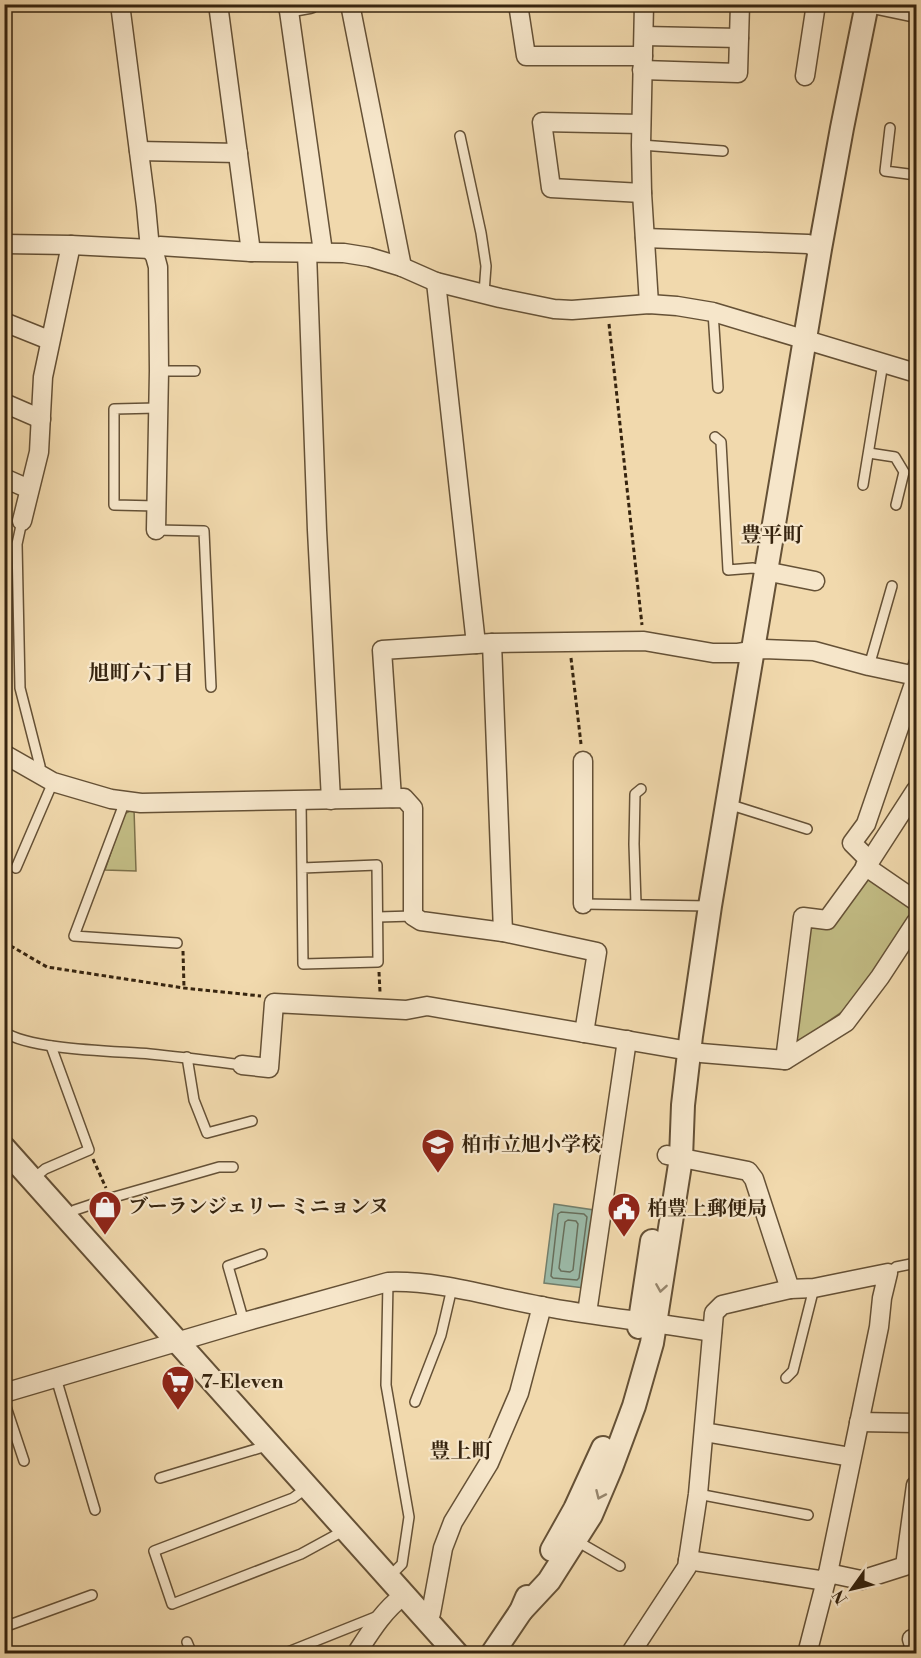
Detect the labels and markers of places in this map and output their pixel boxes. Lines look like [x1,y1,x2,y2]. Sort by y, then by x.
school or university icon: 柏市立旭小学校 [420,1127,456,1174]
place label: 柏市立旭小学校 [461,1133,601,1158]
shop icon: ブーランジェリー ミニョンヌ [87,1189,123,1236]
public building icon: 柏豊上郵便局 [606,1191,642,1238]
place label: ブーランジェリー ミニョンヌ [128,1195,389,1220]
place label: 柏豊上郵便局 [647,1197,767,1222]
supermarket icon: 7-Eleven [160,1364,196,1411]
place label: 7-Eleven [201,1370,284,1395]

